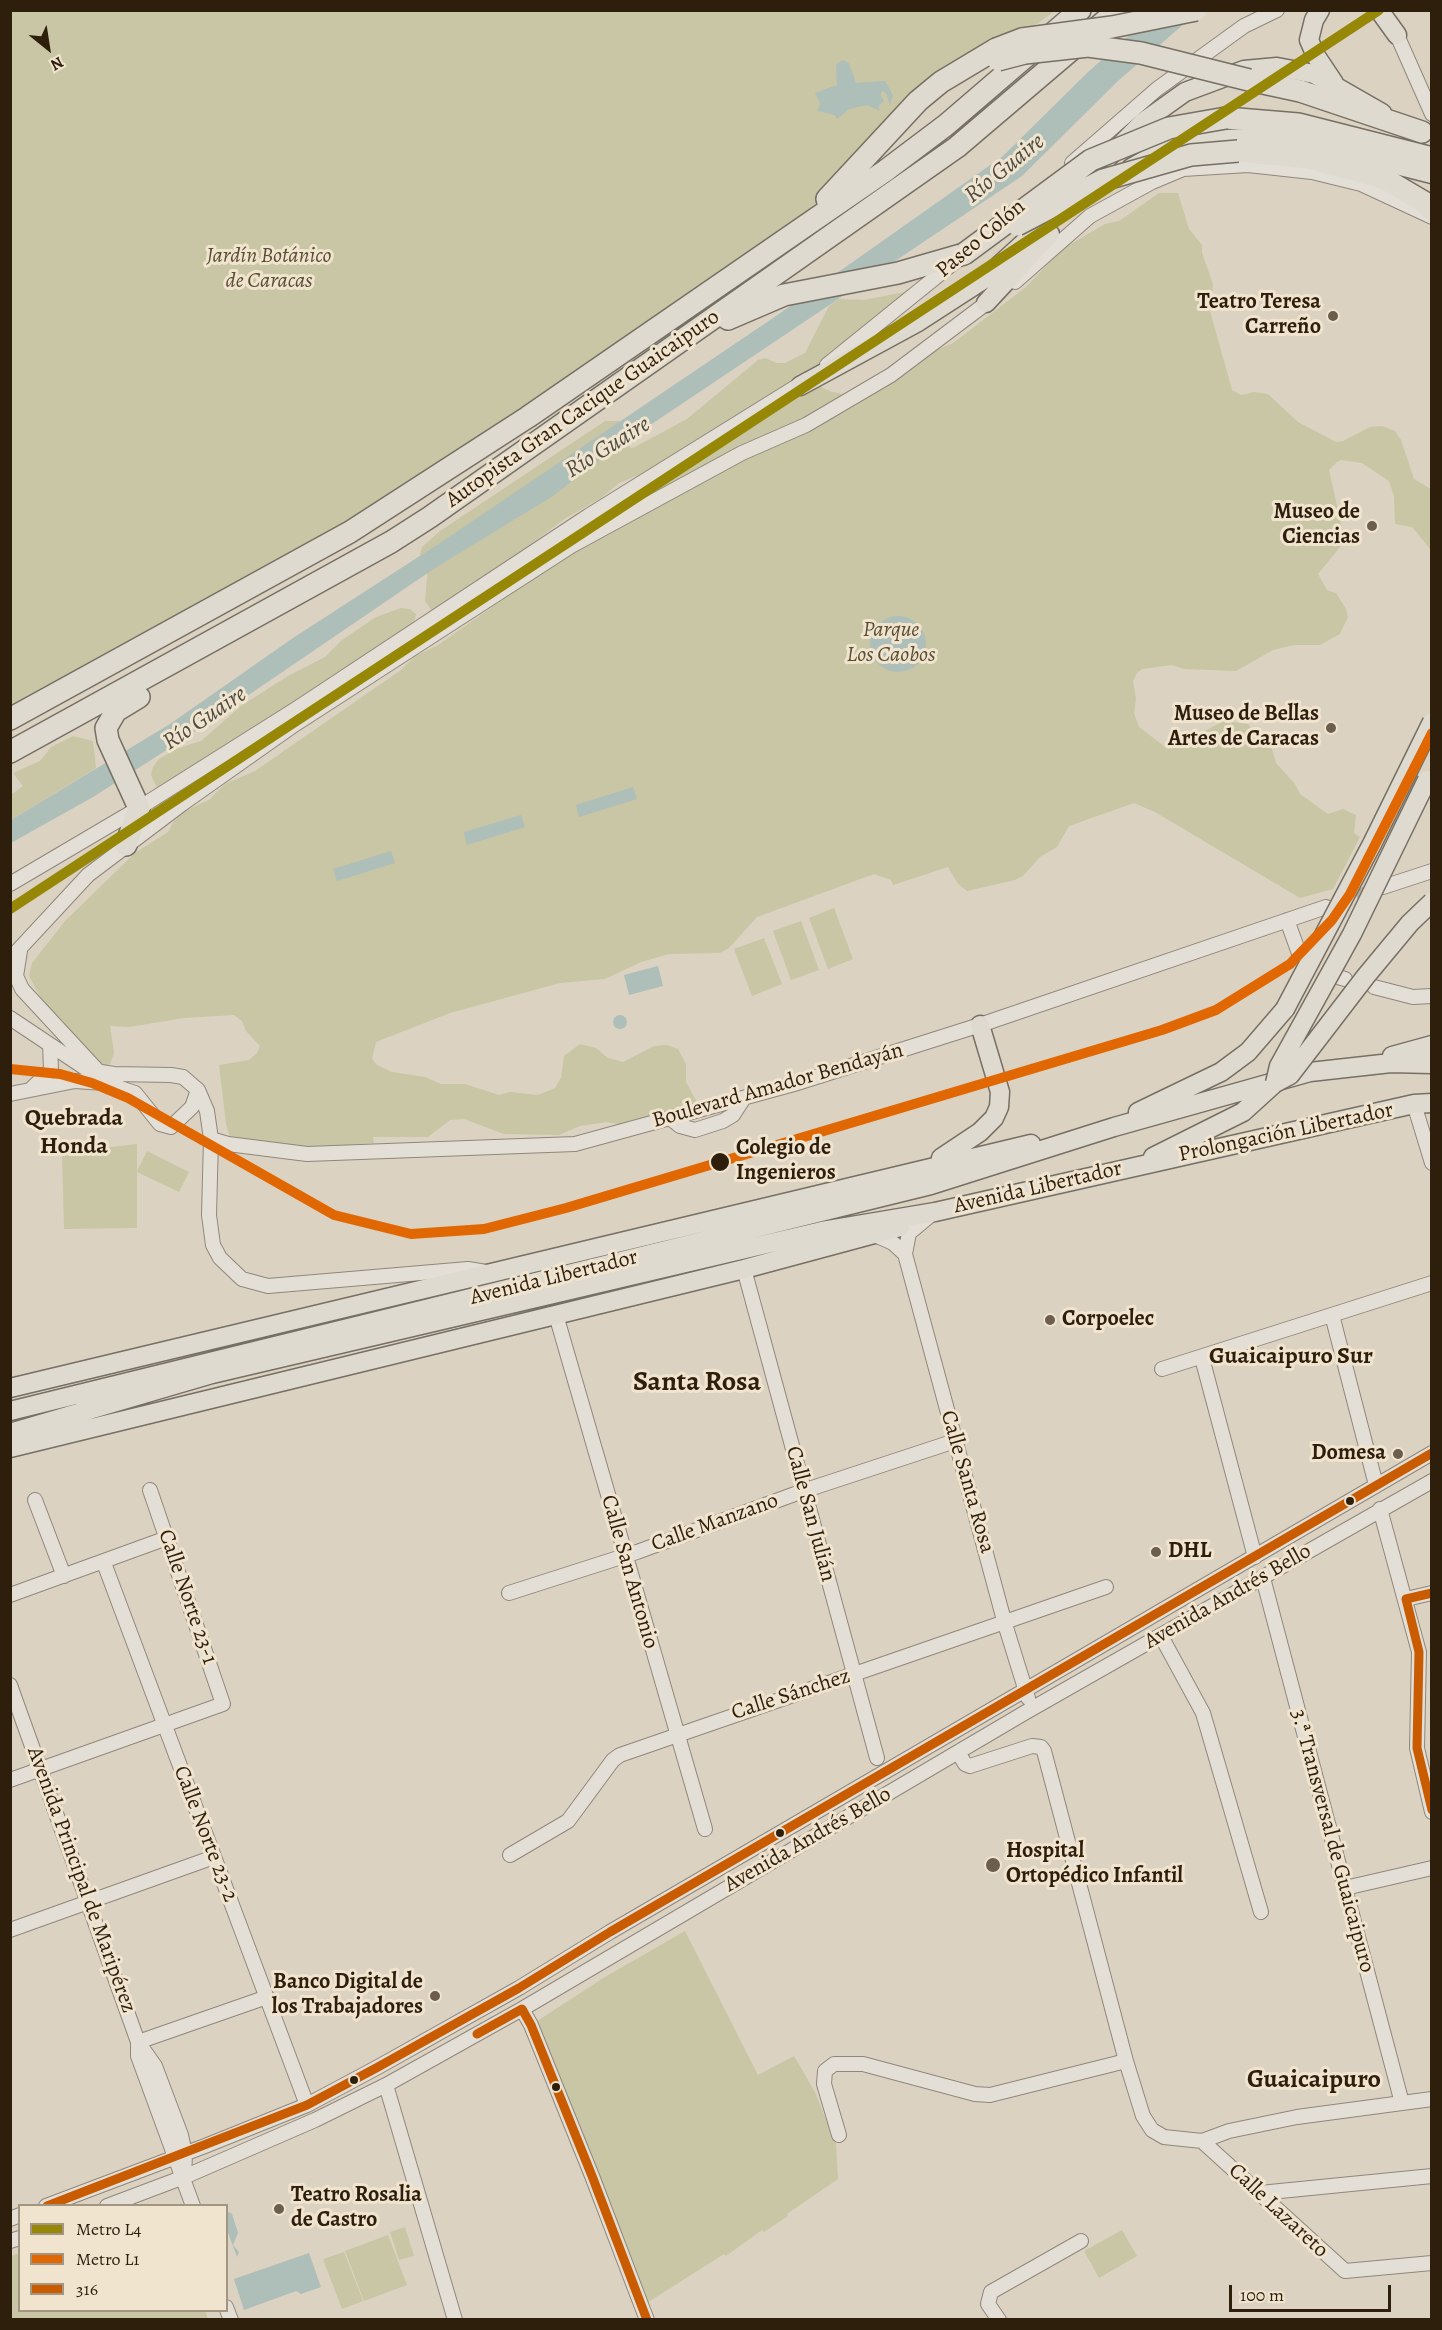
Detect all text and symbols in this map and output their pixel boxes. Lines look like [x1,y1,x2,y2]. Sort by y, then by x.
north arrow [18,18,78,78]
text: N [46,51,68,76]
water label: Río Guaire [959,128,1051,210]
street label: Paseo Colón [931,194,1031,284]
park label: Jardín Botánico de Caracas [207,244,331,296]
place label: Teatro Teresa Carreño [1197,290,1321,342]
street label: Autopista Gran Cacique Guaicaipuro [441,304,725,514]
marker: Teatro Teresa Carreño [1326,309,1340,323]
water label: Río Guaire [560,411,656,485]
place label: Museo de Ciencias [1274,500,1360,552]
marker: Museo de Ciencias [1365,519,1379,533]
park label: Parque Los Caobos [846,618,936,670]
water label: Río Guaire [158,681,252,757]
place label: Museo de Bellas Artes de Caracas [1168,702,1319,754]
marker: Museo de Bellas Artes de Caracas [1324,721,1338,735]
street label: Boulevard Amador Bendayán [649,1038,907,1134]
street label: Prolongación Libertador [1176,1097,1396,1169]
district label: Quebrada Honda [25,1105,123,1161]
place label: Colegio de Ingenieros [736,1136,836,1188]
marker: Colegio de Ingenieros [709,1151,731,1173]
street label: Avenida Libertador [951,1156,1125,1220]
street label: Avenida Libertador [467,1244,641,1312]
place label: Corpoelec [1062,1307,1154,1333]
marker: Corpoelec [1043,1313,1057,1327]
district label: Guaicaipuro Sur [1209,1343,1373,1371]
district label: Santa Rosa [633,1366,761,1400]
street label: Calle Santa Rosa [934,1408,1000,1556]
place label: Domesa [1311,1441,1386,1467]
street label: Calle San Julián [779,1443,841,1585]
marker: Domesa [1391,1447,1405,1461]
street label: Calle Manzano [648,1488,782,1558]
street label: Calle San Antonio [594,1492,664,1652]
unlabelled marker [1344,1495,1356,1507]
street label: Calle Norte 23-1 [152,1526,222,1668]
street label: Avenida Andrés Bello [1140,1538,1316,1656]
place label: DHL [1168,1539,1211,1565]
marker: DHL [1149,1545,1163,1559]
street label: Calle Sánchez [728,1663,854,1727]
street label: 3.ª Transversal de Guaicaipuro [1284,1707,1380,1975]
street label: Avenida Principal de Maripérez [21,1743,141,2017]
street label: Calle Norte 23-2 [167,1762,243,1906]
street label: Avenida Andrés Bello [720,1781,896,1899]
unlabelled marker [774,1827,786,1839]
place label: Hospital Ortopédico Infantil [1006,1839,1183,1891]
marker: Hospital Ortopédico Infantil [984,1856,1002,1874]
place label: Banco Digital de los Trabajadores [272,1970,423,2022]
marker: Banco Digital de los Trabajadores [428,1989,442,2003]
district label: Guaicaipuro [1247,2065,1381,2097]
unlabelled marker [348,2074,360,2086]
unlabelled marker [550,2081,562,2093]
street label: Calle Lazareto [1223,2158,1333,2264]
place label: Teatro Rosalia de Castro [291,2183,422,2234]
marker: Teatro Rosalia de Castro [272,2202,286,2216]
legend [18,2204,228,2312]
text: Metro L4 [76,2217,141,2241]
text: Metro L1 [76,2247,139,2271]
scale bar [1232,2273,1394,2311]
text: 316 [76,2277,98,2301]
text: 100 m [1240,2283,1284,2307]

